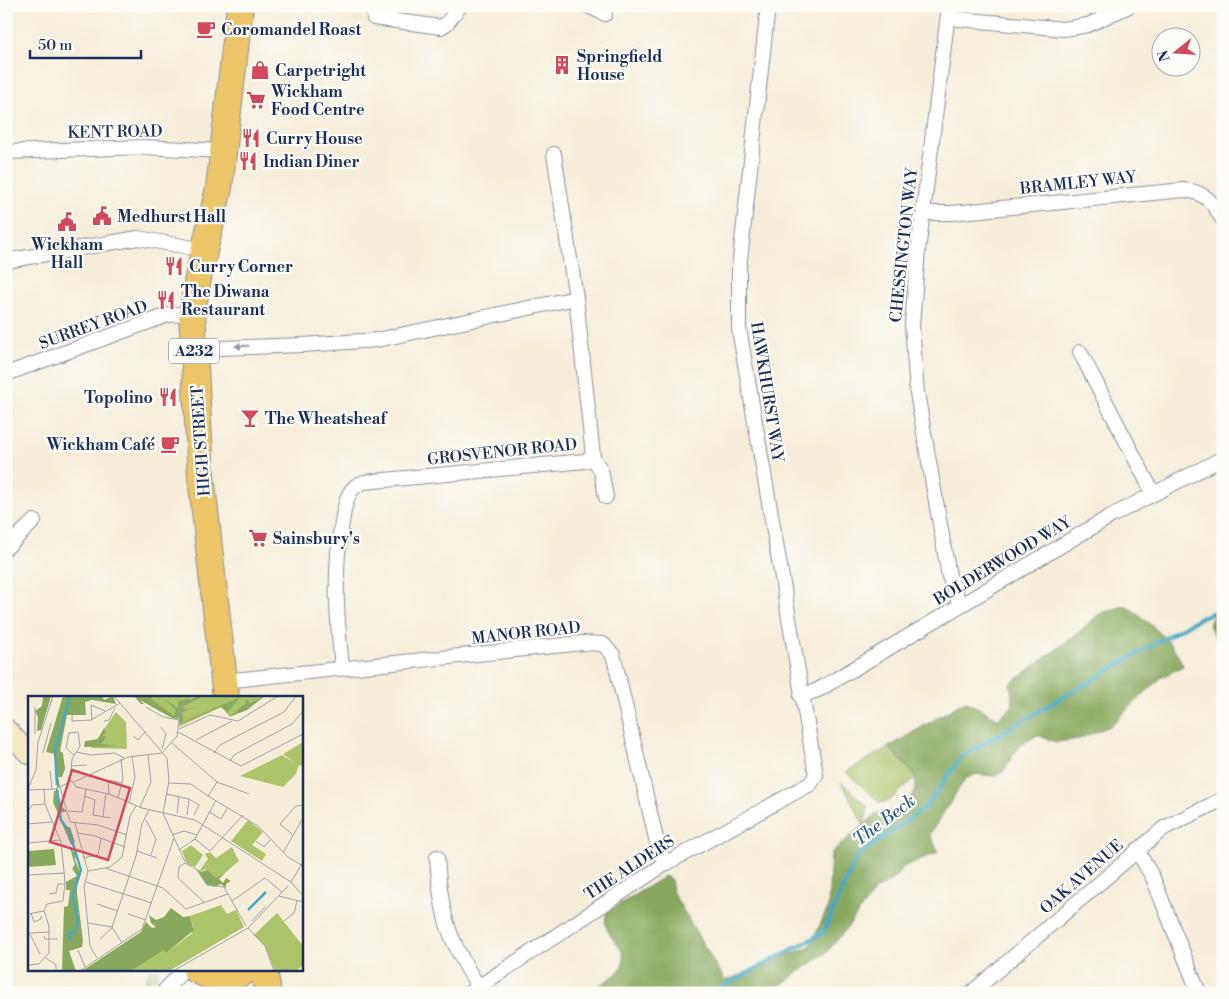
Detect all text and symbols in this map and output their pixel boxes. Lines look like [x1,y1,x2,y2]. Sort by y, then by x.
cafe icon: Coromandel Roast [195,18,217,40]
place label: Coromandel Roast [221,20,362,40]
scale bar [30,28,141,60]
north arrow [1152,28,1202,78]
text: 50 m [38,36,72,55]
place label: Springfield House [577,47,662,85]
text: N [1154,48,1175,63]
building icon: Springfield House [551,54,573,76]
shop icon: Carpetright [249,59,271,81]
place label: Carpetright [275,61,366,81]
place label: Wickham Food Centre [270,82,365,120]
supermarket icon: Wickham Food Centre [245,89,267,111]
street label: KENT ROAD [67,121,163,143]
restaurant icon: Curry House [240,127,262,149]
place label: Curry House [266,129,363,149]
restaurant icon: Indian Diner [237,150,259,172]
place label: Indian Diner [263,152,360,172]
street label: CHESSINGTON WAY [886,165,922,324]
street label: BRAMLEY WAY [1018,167,1139,199]
public building icon: Medhurst Hall [91,205,113,227]
place label: Medhurst Hall [117,207,227,227]
public building icon: Wickham Hall [56,211,78,233]
place label: Wickham Hall [30,235,103,273]
restaurant icon: Curry Corner [163,255,185,277]
place label: Curry Corner [189,257,293,277]
place label: The Diwana Restaurant [181,282,270,320]
restaurant icon: The Diwana Restaurant [155,289,177,311]
street label: SURREY ROAD [36,296,150,354]
street label: HAWKHURST WAY [746,321,788,465]
road number: A232 [169,338,219,364]
one-way arrow [234,343,250,351]
street label: HIGH STREET [187,385,215,497]
restaurant icon: Topolino [157,386,179,408]
place label: Topolino [84,388,153,408]
bar icon: The Wheatsheaf [239,407,261,429]
place label: The Wheatsheaf [265,409,389,429]
cafe icon: Wickham Café [159,433,181,455]
street label: GROSVENOR ROAD [426,434,578,470]
place label: Wickham Café [46,435,155,455]
street label: BOLDERWOOD WAY [929,511,1076,610]
supermarket icon: Sainsbury's [247,527,269,549]
place label: Sainsbury's [273,529,360,549]
street label: MANOR ROAD [471,617,582,649]
inset map [28,696,302,972]
water label: The Beck [849,789,920,851]
street label: THE ALDERS [581,831,678,904]
street label: OAK AVENUE [1036,835,1127,918]

